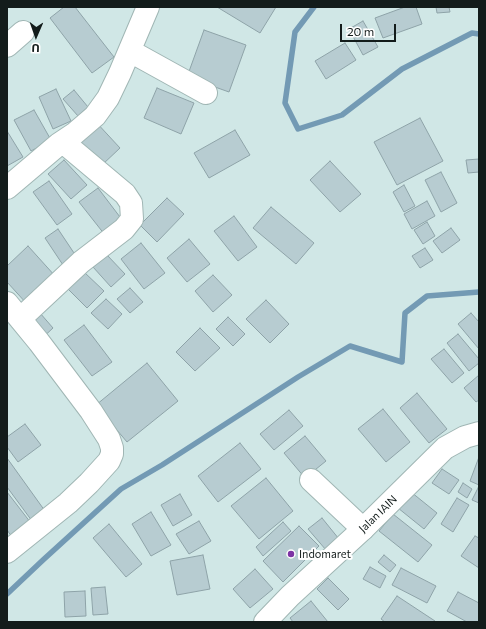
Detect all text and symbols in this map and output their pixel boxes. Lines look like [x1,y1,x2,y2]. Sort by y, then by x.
north arrow [16,16,56,56]
scale bar [342,16,398,42]
text: 20 m [347,24,374,38]
text: U [31,42,40,55]
street label: Jalan IAIN [356,493,400,535]
place label: Indomaret [299,547,351,561]
marker: Indomaret [286,549,296,559]

